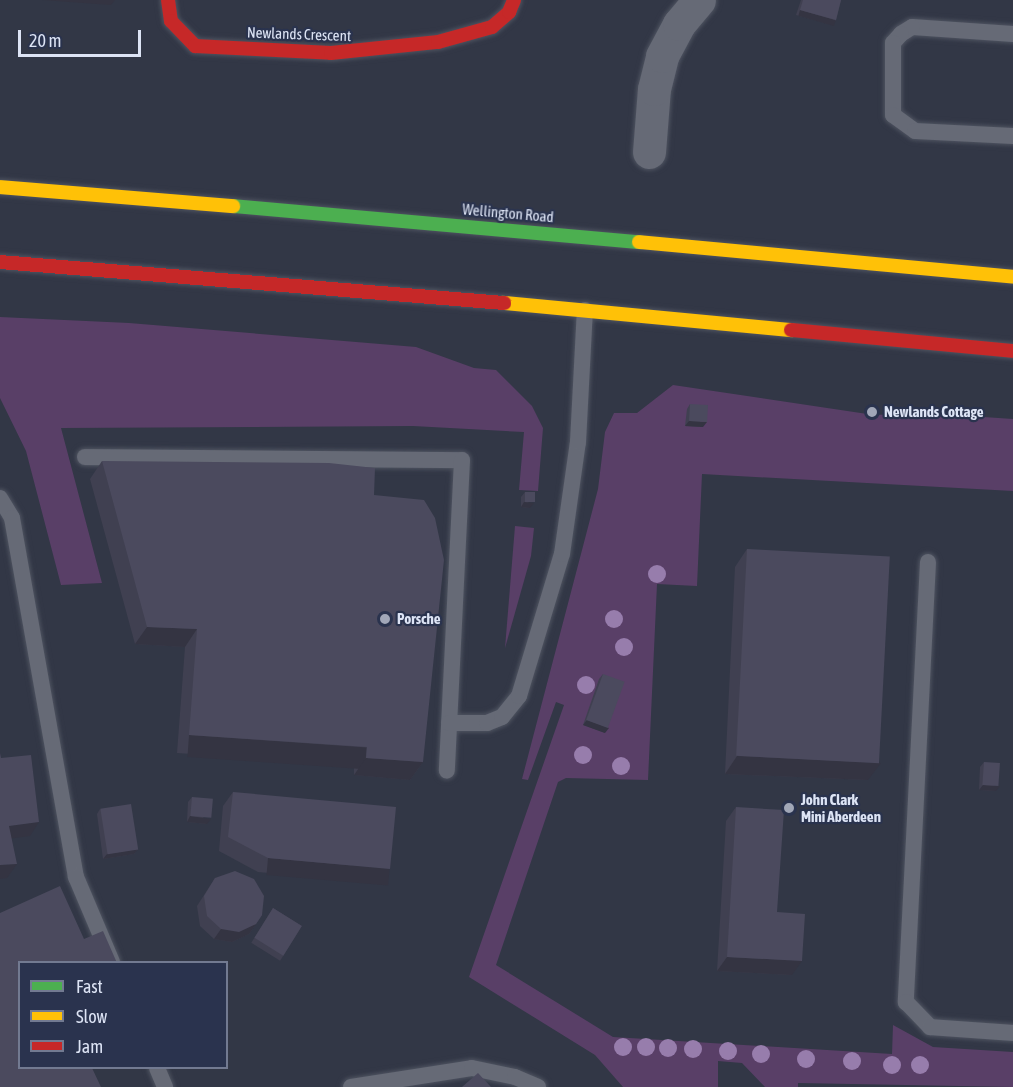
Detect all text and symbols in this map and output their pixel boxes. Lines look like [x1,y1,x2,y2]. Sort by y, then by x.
scale bar [21,18,144,56]
street label: Newlands Crescent [247,23,351,45]
text: 20 m [29,30,61,51]
street label: Wellington Road [462,200,554,226]
place label: Newlands Cottage [884,403,984,421]
marker: Newlands Cottage [865,405,879,419]
place label: Porsche [397,610,441,628]
marker: Porsche [378,612,392,626]
place label: John Clark Mini Aberdeen [801,790,881,825]
marker: John Clark Mini Aberdeen [782,801,796,815]
legend [18,961,228,1069]
text: Fast [76,976,103,997]
text: Slow [76,1006,107,1027]
text: Jam [76,1036,103,1057]

